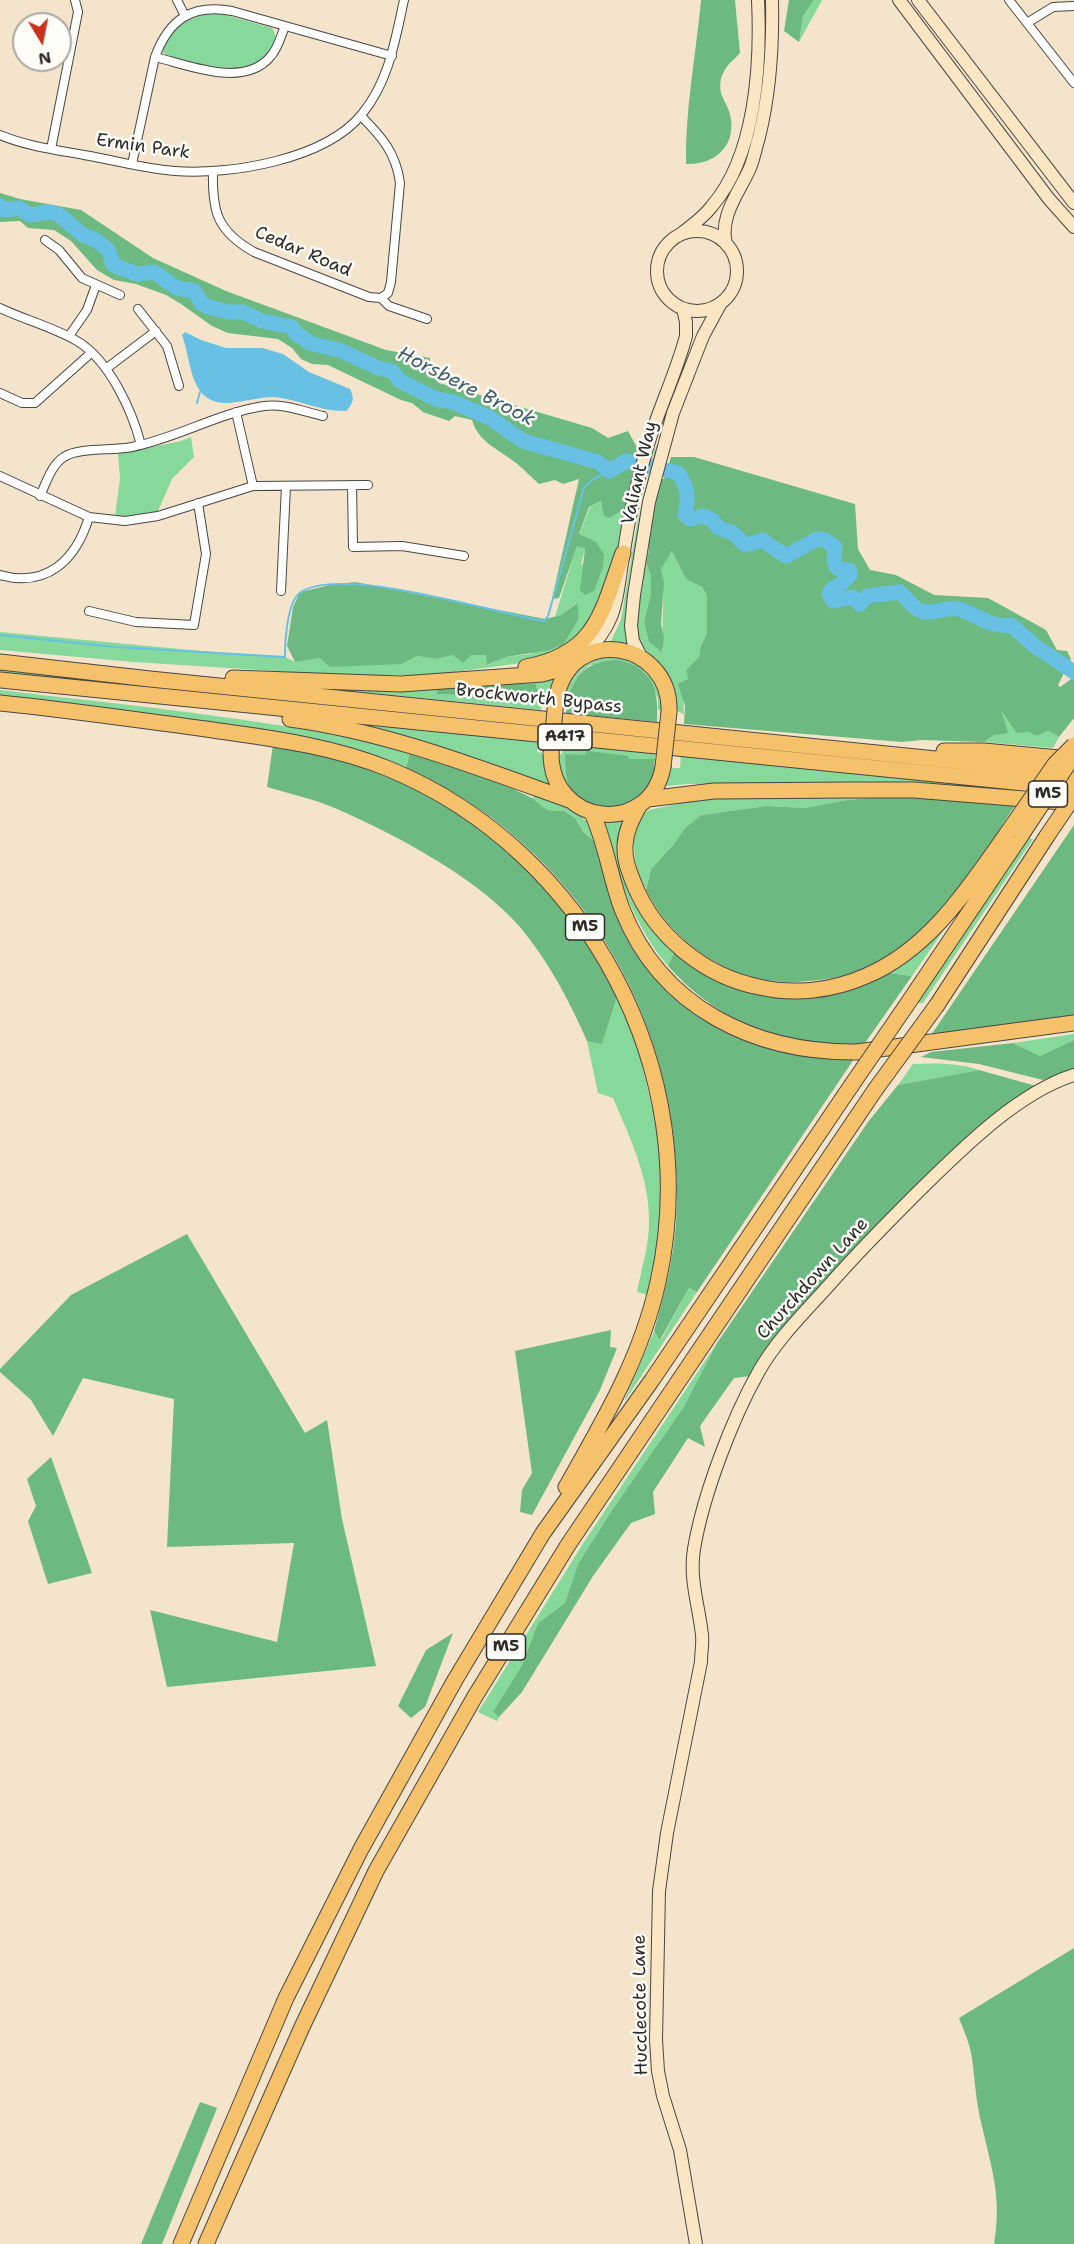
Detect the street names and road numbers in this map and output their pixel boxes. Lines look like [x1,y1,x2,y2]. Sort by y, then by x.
street label: Ermin Park [95,130,191,164]
street label: Cedar Road [251,222,355,282]
street label: Valiant Way [618,419,662,527]
street label: Brockworth Bypass [455,680,623,718]
road number: A417 [538,724,592,750]
road number: M5 [1028,781,1068,807]
road number: M5 [566,914,604,940]
street label: Churchdown Lane [753,1214,873,1344]
road number: M5 [486,1634,526,1660]
street label: Hucclecote Lane [629,1934,653,2076]

